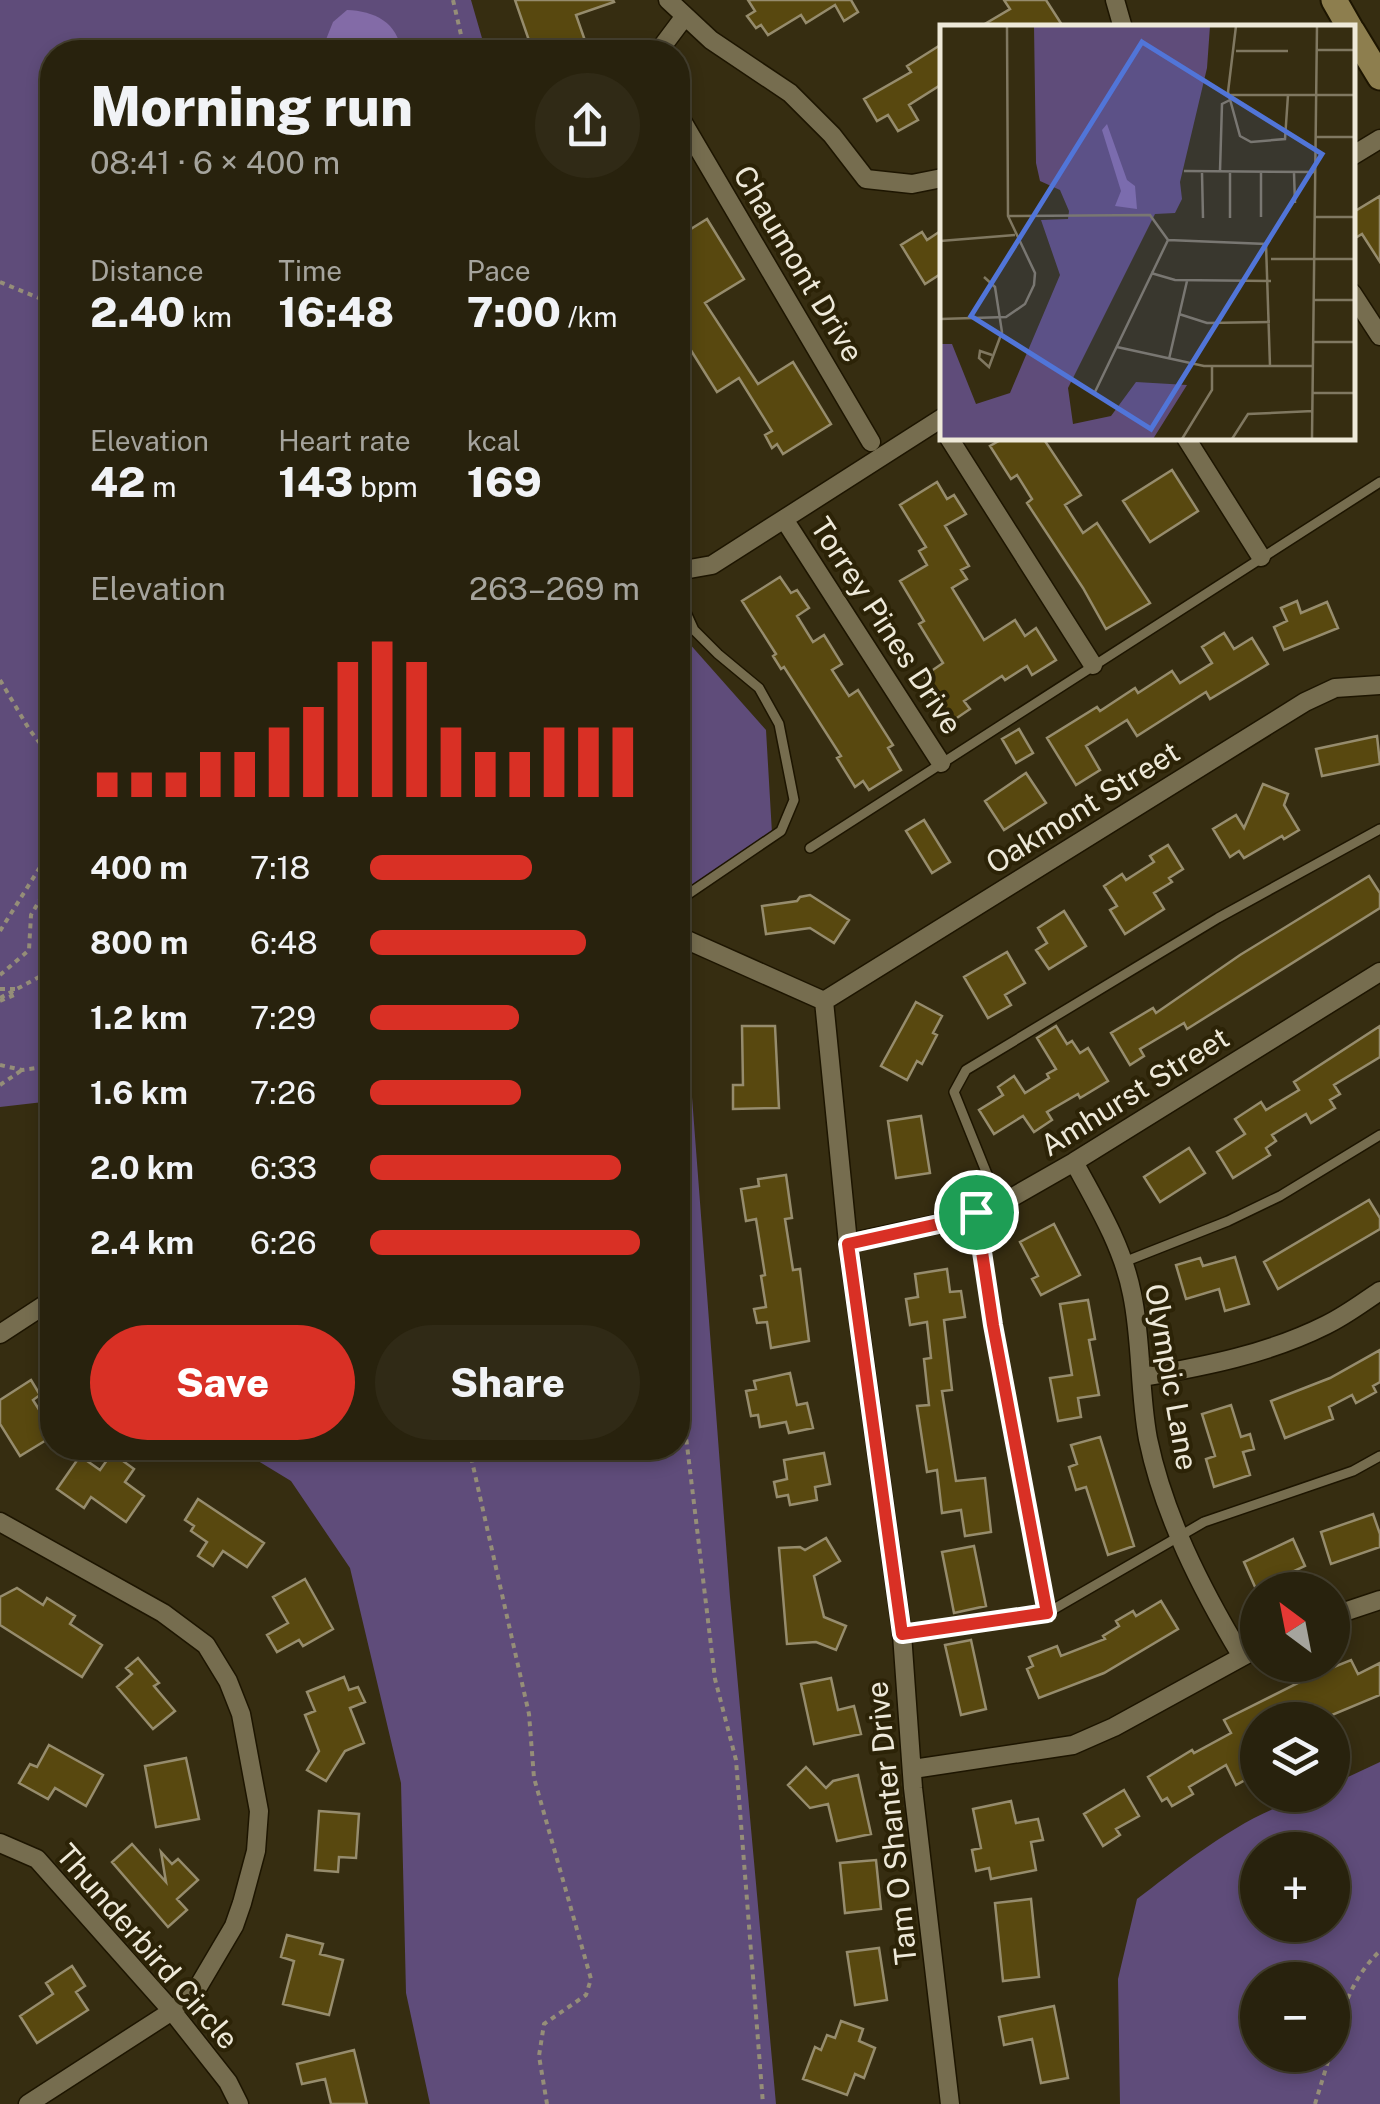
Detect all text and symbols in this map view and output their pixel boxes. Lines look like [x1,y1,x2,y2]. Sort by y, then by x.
inset map [940,25,1355,440]
button: share [535,73,640,178]
text: Morning run [90,74,413,138]
text: 08:41 · 6 × 400 m [90,144,340,181]
street label: Chaumont Drive [726,159,872,368]
text: Distance [90,254,204,287]
text: Time [278,254,342,287]
text: Pace [467,254,531,287]
text: 2.40 [90,287,185,336]
text: 16:48 [278,287,394,336]
text: 7:00 [467,287,561,336]
text: km [185,300,232,333]
text: /km [561,300,618,333]
text: Elevation [90,424,209,457]
text: Heart rate [278,424,411,457]
text: kcal [467,424,521,457]
text: 42 [90,457,146,506]
text: 143 [278,457,353,506]
text: 169 [467,457,542,506]
text: m [146,470,177,503]
text: bpm [353,470,418,503]
street label: Torrey Pines Drive [803,510,970,741]
text: Elevation [90,570,226,607]
text: 263–269 m [469,570,640,607]
street label: Oakmont Street [979,733,1186,881]
text: 400 m [90,849,188,886]
text: 7:18 [250,849,310,886]
text: 800 m [90,924,188,961]
text: 6:48 [250,924,318,961]
text: 1.2 km [90,999,188,1036]
text: 7:29 [250,999,316,1036]
street label: Amhurst Street [1034,1019,1235,1163]
text: 1.6 km [90,1074,188,1111]
text: 7:26 [250,1074,316,1111]
text: 2.0 km [90,1149,194,1186]
text: 6:33 [250,1149,317,1186]
pin [934,1170,1019,1255]
icon: arrive [949,1185,1004,1240]
text: 2.4 km [90,1224,194,1261]
text: 6:26 [250,1224,317,1261]
street label: Olympic Lane [1138,1281,1206,1473]
button: Save [90,1325,355,1440]
button: Share [375,1325,640,1440]
north arrow [1240,1572,1350,1682]
map controls [1240,1572,1350,2072]
street label: Tam O Shanter Drive [858,1680,924,1967]
button: layers [1240,1702,1350,1812]
button: + [1240,1832,1350,1942]
street label: Thunderbird Circle [49,1836,247,2056]
button: − [1240,1962,1350,2072]

